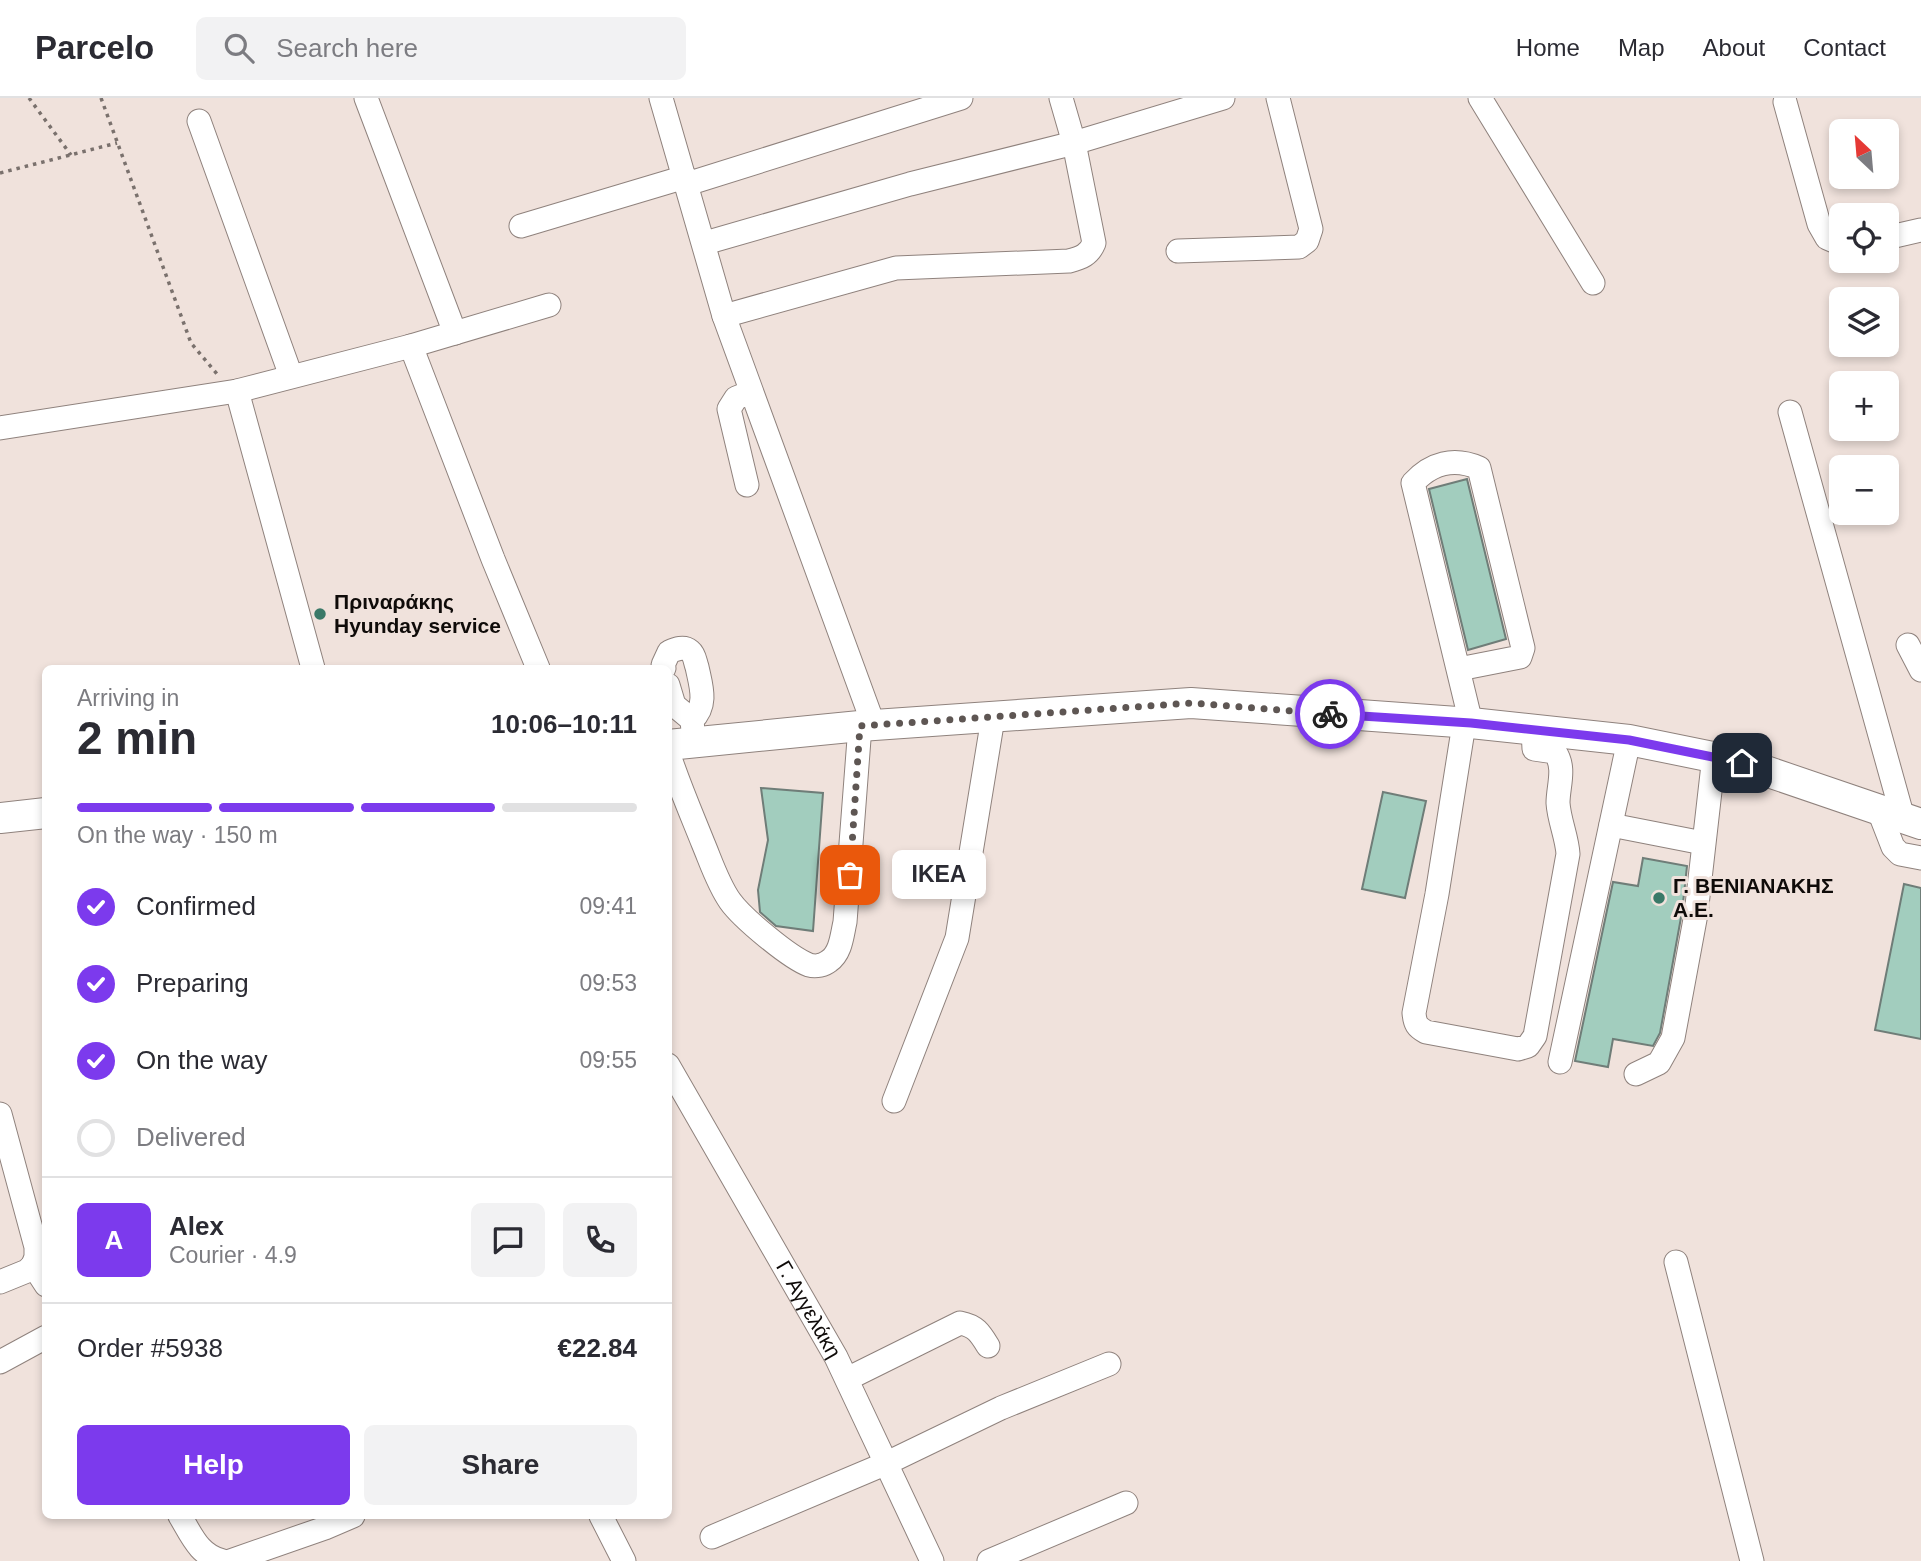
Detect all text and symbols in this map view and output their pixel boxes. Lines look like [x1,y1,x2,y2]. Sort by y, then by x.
search box [196,17,686,80]
text: Parcelo [35,29,154,66]
icon: search [220,29,258,67]
text: Search here [276,33,418,63]
text: Home [1516,34,1580,61]
text: Map [1618,34,1665,61]
text: About [1703,34,1765,61]
text: Contact [1803,34,1886,61]
north arrow [1829,119,1899,189]
map controls [1829,119,1899,525]
button: locate [1829,203,1899,273]
button: layers [1829,287,1899,357]
button: + [1829,371,1899,441]
button: − [1829,455,1899,525]
place label: Πριναράκης Hyunday service [334,590,501,637]
marker: Πριναράκης Hyunday service [312,606,328,622]
courier [1295,679,1365,749]
text: Arriving in [77,685,179,711]
icon: bike [1311,695,1349,733]
text: 10:06–10:11 [491,709,637,739]
text: 2 min [77,712,197,764]
pin [1712,733,1772,793]
icon: home [1723,744,1761,782]
text: On the way · 150 m [77,822,278,848]
pin [820,845,880,905]
callout: IKEA [892,850,987,900]
icon: bag [831,856,869,894]
text: IKEA [912,861,966,887]
place label: Γ. ΒΕΝΙΑΝΑΚΗΣ A.E. [1673,874,1834,921]
icon: check [77,888,115,926]
marker: Γ. ΒΕΝΙΑΝΑΚΗΣ A.E. [1651,890,1667,906]
text: Confirmed [136,891,256,921]
text: 09:41 [579,893,637,919]
icon: check [77,965,115,1003]
text: Preparing [136,968,249,998]
text: 09:53 [579,970,637,996]
icon: check [77,1042,115,1080]
text: On the way [136,1045,268,1075]
text: 09:55 [579,1047,637,1073]
text: Delivered [136,1122,246,1152]
button: chat [471,1203,545,1277]
button: phone [563,1203,637,1277]
text: Alex [169,1211,224,1241]
text: A [105,1225,123,1255]
text: Courier · 4.9 [169,1242,297,1268]
street label: Γ. Αγγελάκη [772,1256,846,1362]
text: Order #5938 [77,1333,223,1363]
text: €22.84 [557,1333,637,1363]
button: Help [77,1425,350,1505]
button: Share [364,1425,637,1505]

